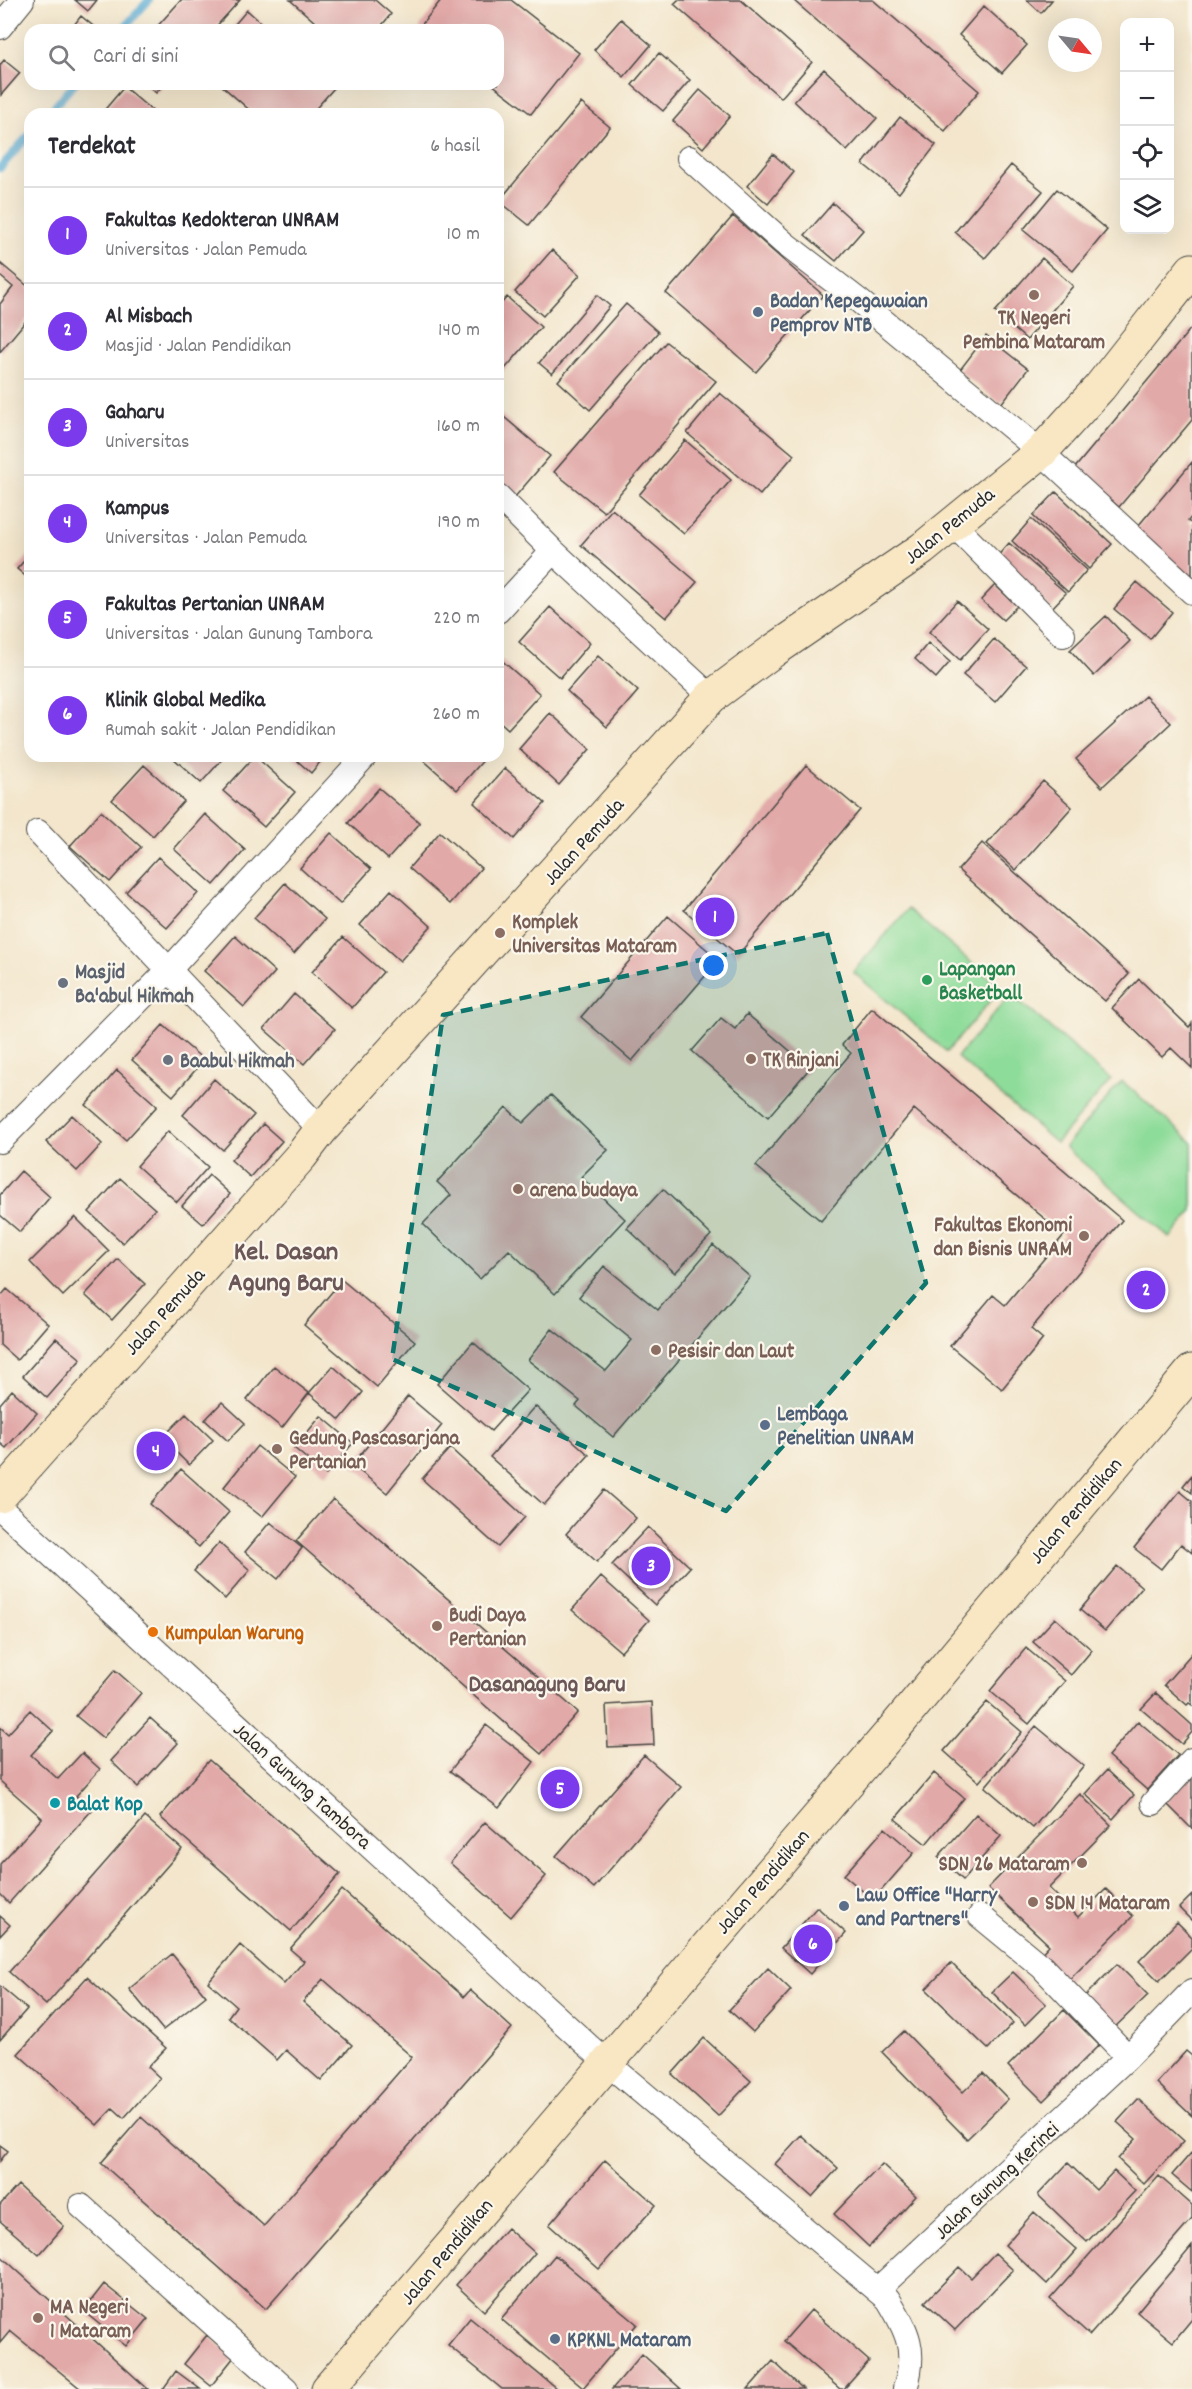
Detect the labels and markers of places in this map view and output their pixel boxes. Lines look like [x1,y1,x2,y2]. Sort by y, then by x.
place label: Badan Kepegawaian Pemprov NTB [770,288,928,342]
marker: TK Negeri Pembina Mataram [1027,288,1041,302]
marker: Badan Kepegawaian Pemprov NTB [751,305,765,319]
place label: TK Negeri Pembina Mataram [963,305,1105,359]
pin: 1 [696,894,734,940]
place label: Komplek Universitas Mataram [512,909,677,963]
marker: Komplek Universitas Mataram [493,926,507,940]
place label: Lapangan Basketball [939,956,1023,1010]
place label: Masjid Ba'abul Hikmah [75,959,194,1013]
marker: Lapangan Basketball [920,973,934,987]
marker: Masjid Ba'abul Hikmah [56,976,70,990]
place label: TK Rinjani [763,1047,839,1077]
place label: Baabul Hikmah [180,1048,295,1078]
marker: TK Rinjani [744,1052,758,1066]
marker: Baabul Hikmah [161,1053,175,1067]
place label: arena budaya [530,1177,639,1207]
marker: arena budaya [511,1182,525,1196]
place label: Fakultas Ekonomi dan Bisnis UNRAM [933,1212,1072,1266]
marker: Fakultas Ekonomi dan Bisnis UNRAM [1077,1229,1091,1243]
pin: 2 [1126,1268,1166,1312]
place label: Pesisir dan Laut [668,1338,794,1368]
marker: Pesisir dan Laut [649,1343,663,1357]
place label: Lembaga Penelitian UNRAM [777,1401,914,1455]
marker: Lembaga Penelitian UNRAM [758,1418,772,1432]
place label: Gedung Pascasarjana Pertanian [289,1425,461,1479]
pin: 4 [136,1428,176,1474]
marker: Gedung Pascasarjana Pertanian [270,1442,284,1456]
pin: 3 [632,1544,670,1588]
place label: Budi Daya Pertanian [449,1602,527,1656]
marker: Budi Daya Pertanian [430,1619,444,1633]
place label: Kumpulan Warung [165,1620,304,1650]
marker: Kumpulan Warung [146,1625,160,1639]
pin: 5 [540,1766,580,1812]
place label: Balat Kop [67,1791,143,1821]
marker: Balat Kop [48,1796,62,1810]
place label: SDN 26 Mataram [939,1851,1070,1881]
marker: SDN 26 Mataram [1075,1856,1089,1870]
place label: Law Office "Harry and Partners" [856,1882,998,1936]
place label: SDN 14 Mataram [1045,1890,1170,1920]
marker: SDN 14 Mataram [1026,1895,1040,1909]
marker: Law Office "Harry and Partners" [837,1899,851,1913]
pin: 6 [794,1922,832,1966]
place label: MA Negeri 1 Mataram [50,2294,131,2348]
marker: MA Negeri 1 Mataram [31,2311,45,2325]
place label: KPKNL Mataram [567,2327,692,2357]
marker: KPKNL Mataram [548,2332,562,2346]

